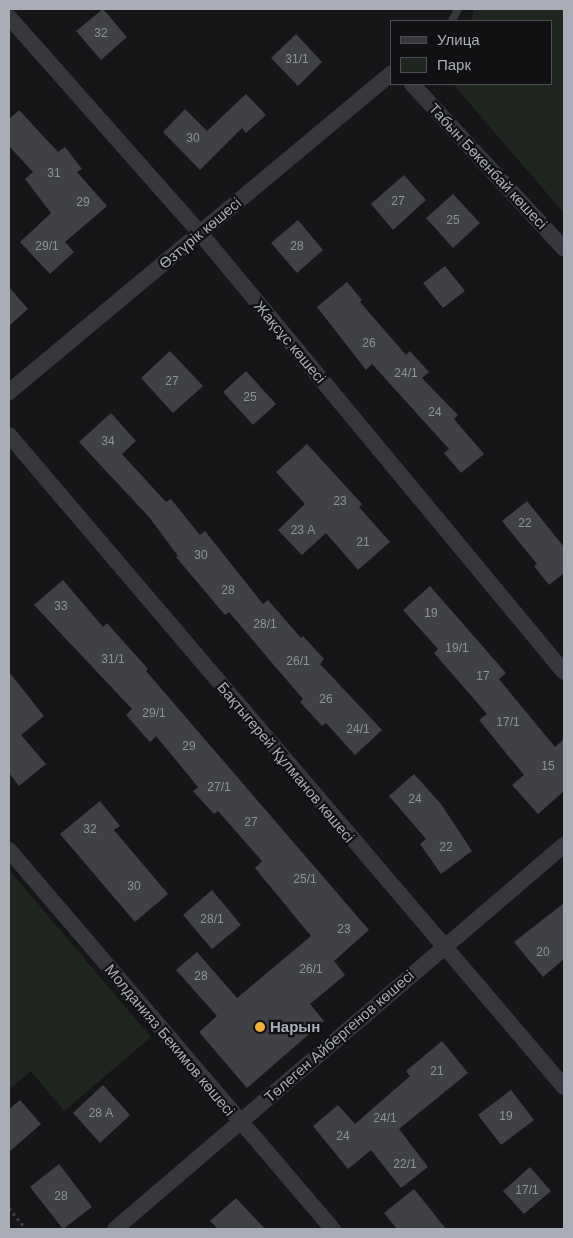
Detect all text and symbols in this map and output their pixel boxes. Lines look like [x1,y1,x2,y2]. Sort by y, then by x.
legend [390,20,553,85]
house number: 32 [94,27,108,41]
text: Улица [437,31,480,48]
house number: 31/1 [285,53,309,67]
text: Парк [437,56,471,73]
street label: Табын Бөкенбай көшесі [425,99,551,233]
house number: 30 [186,132,200,146]
house number: 31 [47,167,61,181]
street label: Өзтүрік көшесі [155,194,245,272]
house number: 27 [391,195,405,209]
house number: 29 [76,196,90,210]
house number: 25 [446,214,460,228]
house number: 29/1 [35,240,59,254]
house number: 28 [290,240,304,254]
street label: Жақсұс көшесі [250,297,330,387]
house number: 26 [362,337,376,351]
house number: 24/1 [394,367,418,381]
house number: 27 [165,375,179,389]
house number: 25 [243,391,257,405]
house number: 24 [428,406,442,420]
house number: 34 [101,435,115,449]
house number: 23 [333,495,347,509]
house number: 22 [518,517,532,531]
house number: 23 А [291,524,315,538]
house number: 21 [356,536,370,550]
house number: 30 [194,549,208,563]
house number: 28 [221,584,235,598]
house number: 33 [54,600,68,614]
house number: 19 [424,607,438,621]
house number: 28/1 [253,618,277,632]
house number: 19/1 [445,642,469,656]
house number: 31/1 [101,653,125,667]
house number: 26/1 [286,655,310,669]
house number: 17 [476,670,490,684]
street label: Бақтыгерей Құлманов көшесі [214,678,358,846]
house number: 26 [319,693,333,707]
house number: 29/1 [142,707,166,721]
house number: 17/1 [496,716,520,730]
house number: 24/1 [346,723,370,737]
house number: 29 [182,740,196,754]
house number: 15 [541,760,555,774]
house number: 27/1 [207,781,231,795]
house number: 24 [408,793,422,807]
house number: 27 [244,816,258,830]
house number: 32 [83,823,97,837]
house number: 22 [439,841,453,855]
house number: 25/1 [293,873,317,887]
house number: 30 [127,880,141,894]
house number: 28/1 [200,913,224,927]
house number: 23 [337,923,351,937]
house number: 20 [536,946,550,960]
street label: Молданияз Бекимов көшесі [101,961,239,1119]
house number: 26/1 [299,963,323,977]
street label: Төлеген Айбергенов көшесі [260,966,418,1106]
house number: 28 [194,970,208,984]
place label: Нарын [270,1018,320,1036]
marker: Нарын [254,1021,266,1033]
house number: 21 [430,1065,444,1079]
house number: 28 А [89,1107,113,1121]
house number: 19 [499,1110,513,1124]
house number: 24/1 [373,1112,397,1126]
house number: 24 [336,1130,350,1144]
house number: 22/1 [393,1158,417,1172]
house number: 17/1 [515,1184,539,1198]
house number: 28 [54,1190,68,1204]

